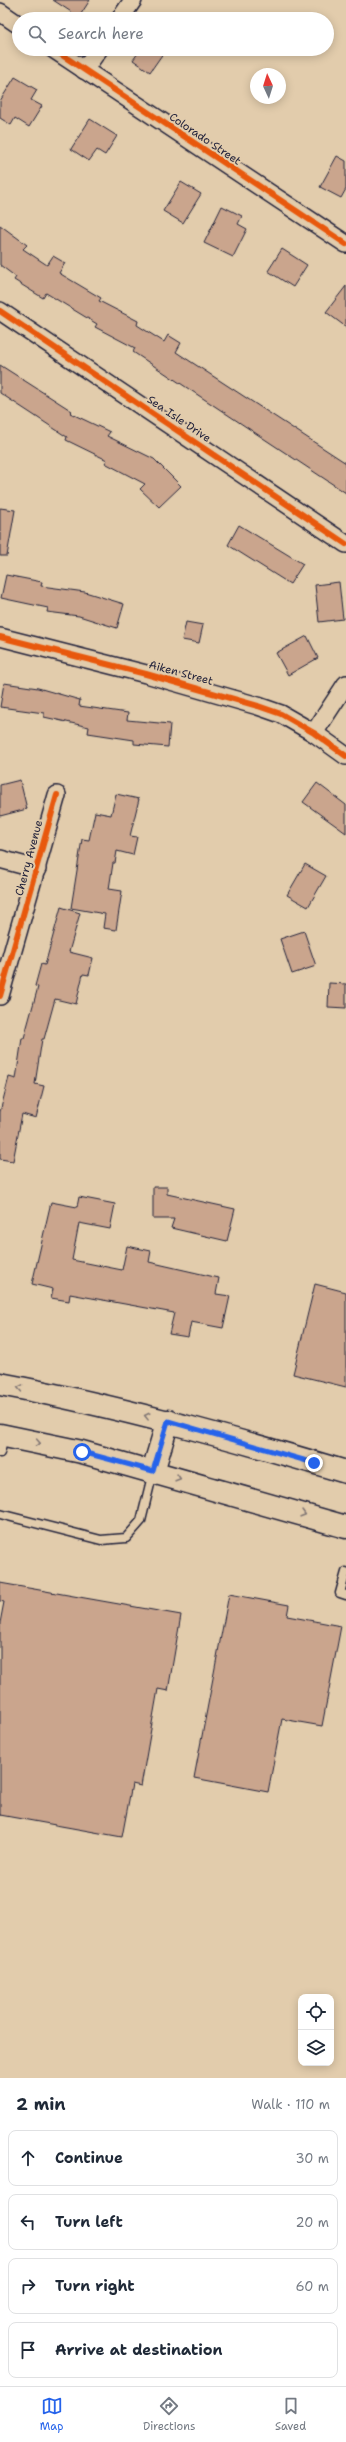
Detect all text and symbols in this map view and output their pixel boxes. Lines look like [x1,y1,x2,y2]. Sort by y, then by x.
search box [12,12,334,56]
icon: search [26,23,48,45]
text: Search here [58,24,144,44]
north arrow [250,68,286,104]
street label: Colorado Street [166,109,244,169]
street label: Sea Isle Drive [144,392,214,446]
street label: Aiken Street [147,657,215,689]
street label: Cherry Avenue [12,818,46,898]
one-way arrow [17,1384,23,1393]
one-way arrow [144,1412,151,1421]
one-way arrow [35,1438,41,1447]
route start [73,1443,91,1461]
route end [305,1454,323,1472]
one-way arrow [174,1473,181,1482]
one-way arrow [299,1510,306,1518]
map controls [298,1994,334,2066]
button: locate [298,1994,334,2030]
button: layers [298,2030,334,2066]
text: 2 min [16,2093,66,2115]
text: Walk · 110 m [251,2096,330,2113]
icon: ahead [17,2147,39,2169]
text: Continue [55,2148,123,2168]
text: 30 m [295,2150,329,2167]
icon: left [17,2211,39,2233]
text: Turn left [55,2212,123,2232]
text: 20 m [296,2214,329,2231]
icon: right [17,2275,39,2297]
text: Turn right [55,2276,135,2296]
text: 60 m [296,2278,329,2295]
icon: arrive [17,2339,39,2361]
text: Arrive at destination [55,2340,223,2360]
tab: Map [40,2395,63,2434]
tab: Directions [143,2395,195,2434]
tab: Saved [275,2395,306,2434]

